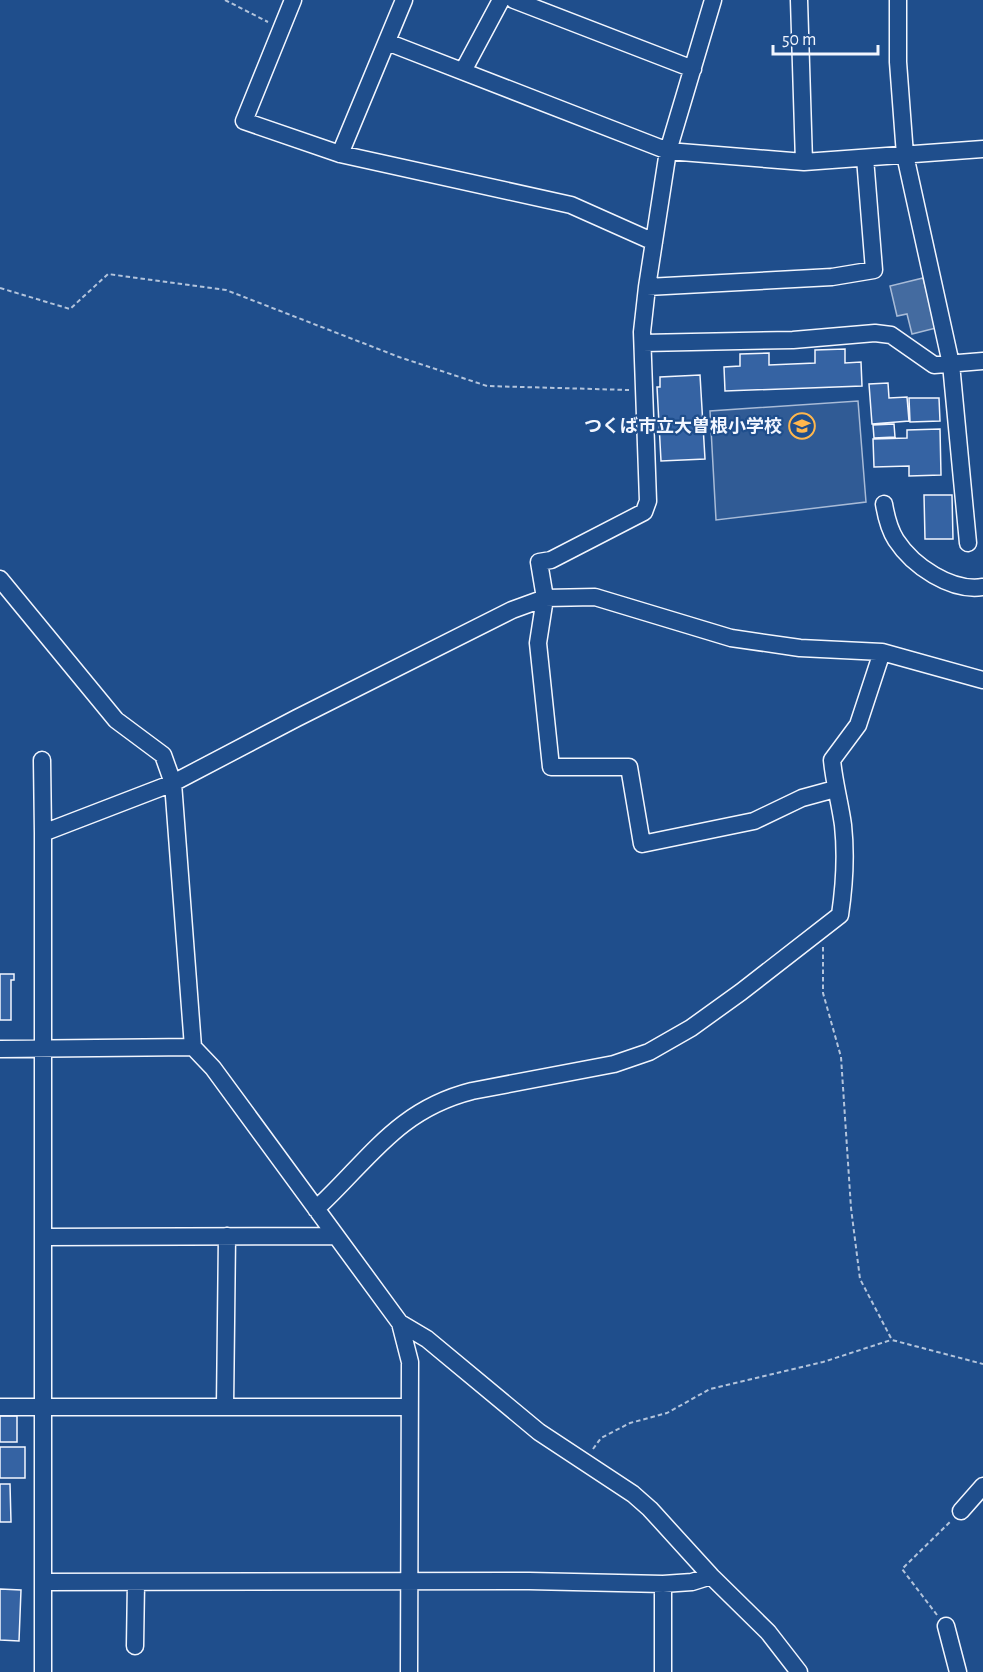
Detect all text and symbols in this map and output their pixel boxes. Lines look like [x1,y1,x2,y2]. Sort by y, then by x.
scale bar [773,18,878,56]
text: 50 m [782,31,816,49]
school or university icon: つくば市立大曽根小学校 [787,411,817,441]
place label: つくば市立大曽根小学校 [584,416,782,436]

